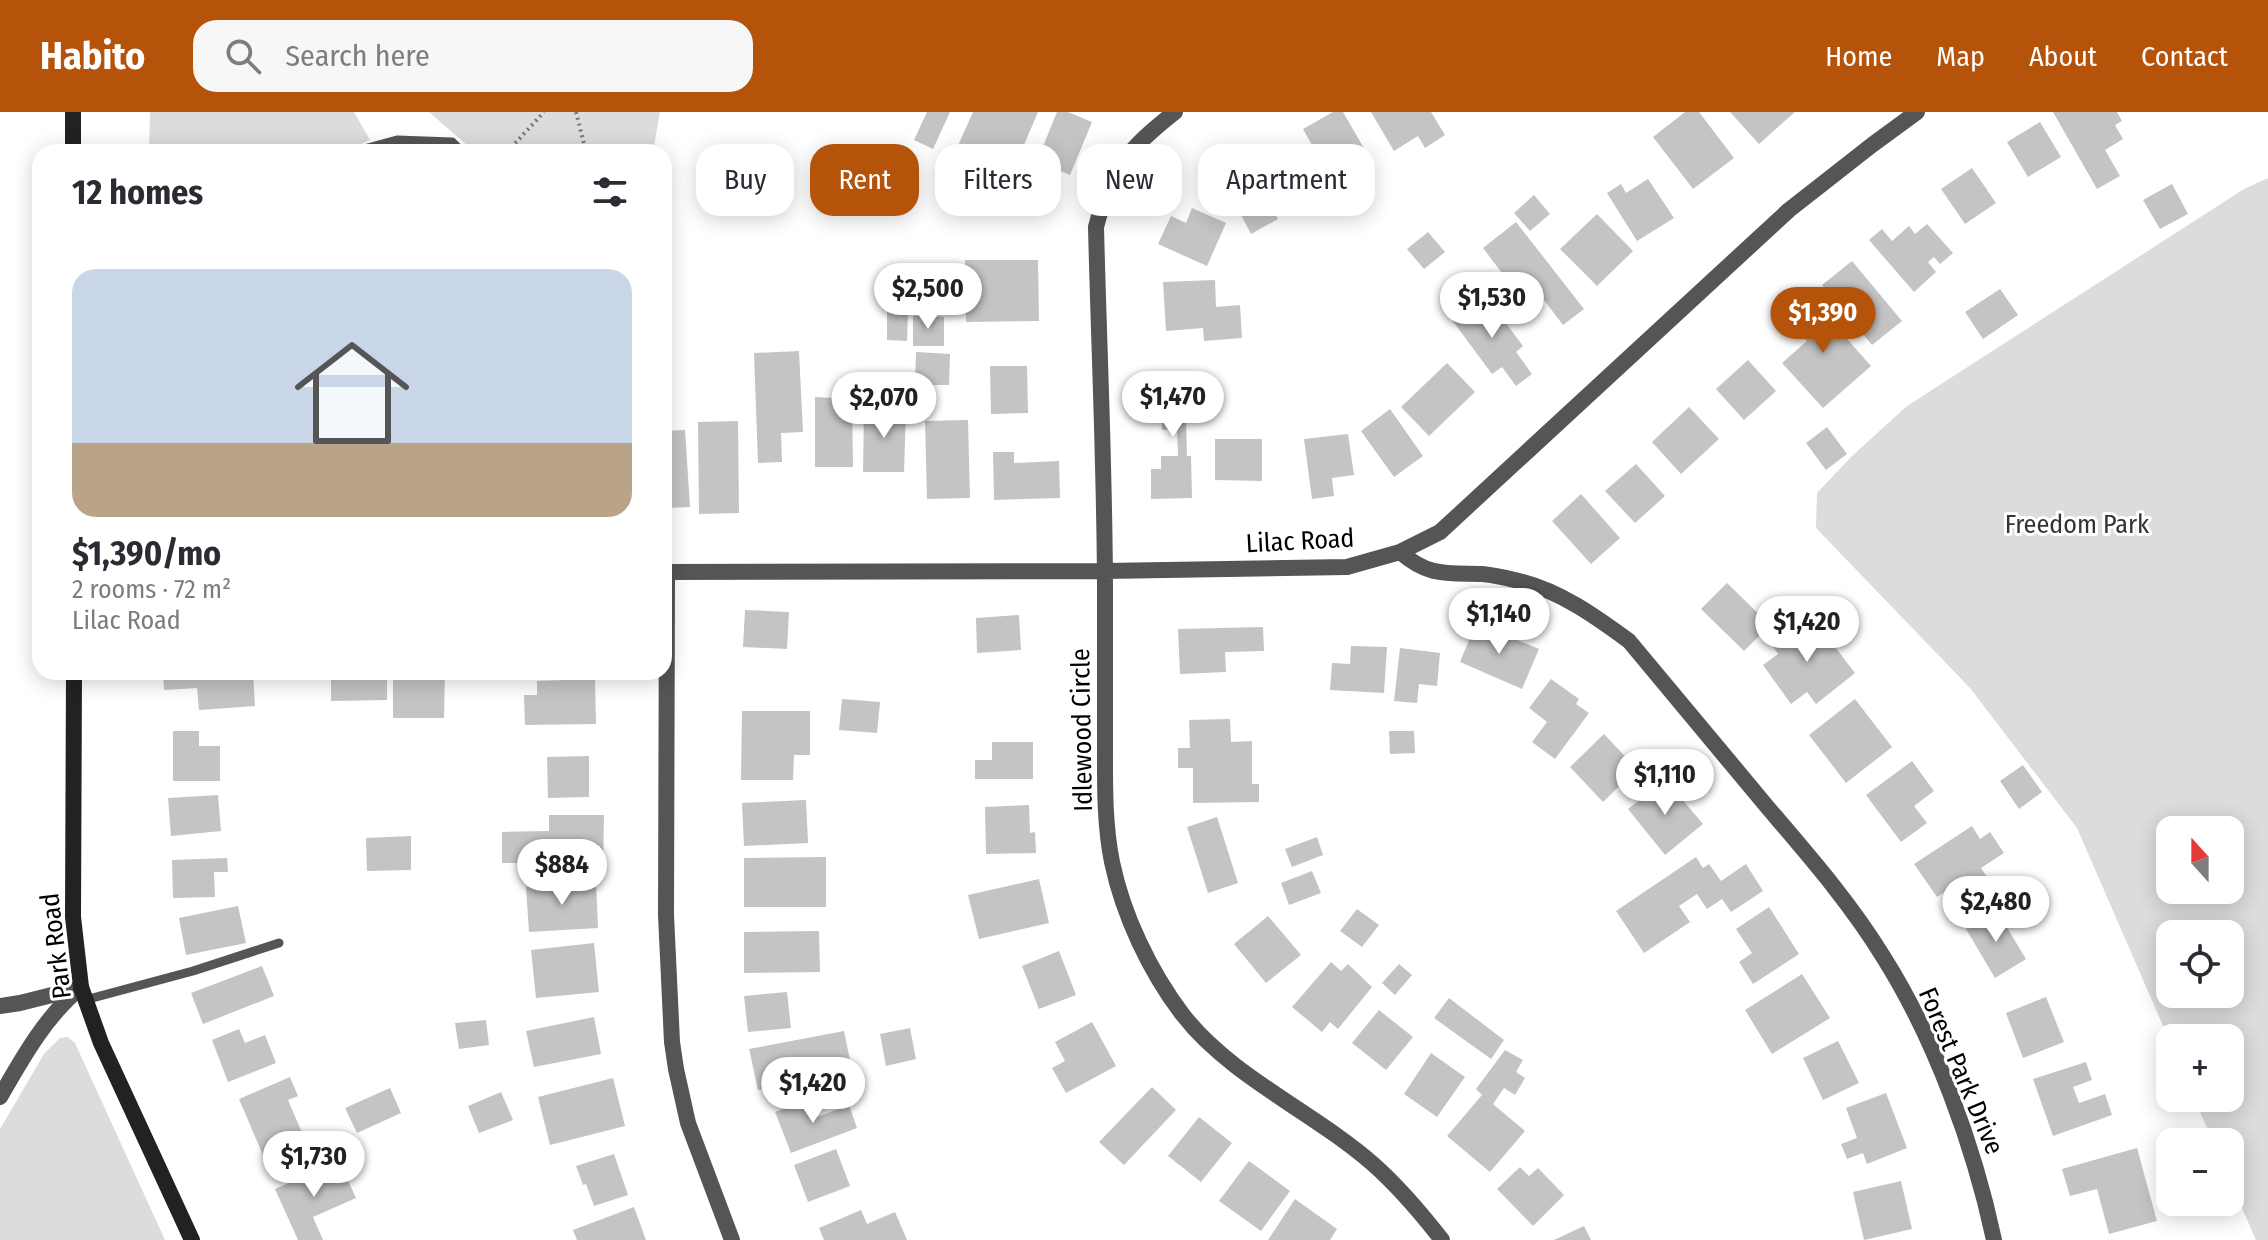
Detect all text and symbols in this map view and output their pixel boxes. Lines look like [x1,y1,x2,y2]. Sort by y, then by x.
search box [193,20,753,92]
text: Habito [40,33,145,79]
icon: search [221,34,265,78]
text: Search here [285,38,430,74]
text: Home [1825,40,1892,73]
text: Map [1936,40,1985,73]
text: About [2029,40,2097,73]
text: Contact [2141,40,2228,73]
chip: Buy [696,144,794,216]
chip: Rent [810,144,919,216]
chip: Filters [935,144,1061,216]
chip: New [1077,144,1182,216]
chip: Apartment [1198,144,1375,216]
icon: filters [588,170,632,214]
text: 12 homes [72,172,203,213]
pin: $2,500 [863,263,993,331]
pin: $1,530 [1427,272,1557,340]
text: $2,500 [892,273,964,304]
text: $1,530 [1458,282,1526,313]
pin: $1,390 [1758,287,1888,355]
text: $1,390 [1788,297,1858,328]
icon: home [280,321,424,465]
pin: $1,470 [1108,371,1238,439]
pin: $2,070 [819,372,949,440]
text: $1,470 [1140,381,1206,412]
text: $2,070 [849,382,919,413]
park label: Freedom Park [2005,509,2150,540]
street label: Lilac Road [1245,523,1355,559]
text: $1,390/mo [72,533,221,574]
text: 2 rooms · 72 m² [72,574,231,605]
pin: $1,140 [1434,588,1564,656]
pin: $1,420 [1742,596,1872,664]
text: $1,140 [1467,598,1531,629]
text: Lilac Road [72,605,181,636]
text: $1,420 [1773,606,1841,637]
street label: Idlewood Circle [1065,648,1099,812]
pin: $1,110 [1600,749,1730,817]
text: $1,110 [1634,759,1696,790]
north arrow [2156,816,2244,904]
map controls [2156,816,2244,1216]
pin: $884 [515,839,609,907]
text: $884 [535,849,589,880]
pin: $2,480 [1931,876,2061,944]
text: $2,480 [1960,886,2032,917]
street label: Park Road [34,891,78,1001]
button: locate [2156,920,2244,1008]
street label: Forest Park Drive [1912,983,2010,1159]
button: + [2156,1024,2244,1112]
pin: $1,420 [748,1057,878,1125]
text: $1,420 [779,1067,847,1098]
button: − [2156,1128,2244,1216]
pin: $1,730 [249,1131,379,1199]
text: $1,730 [281,1141,347,1172]

